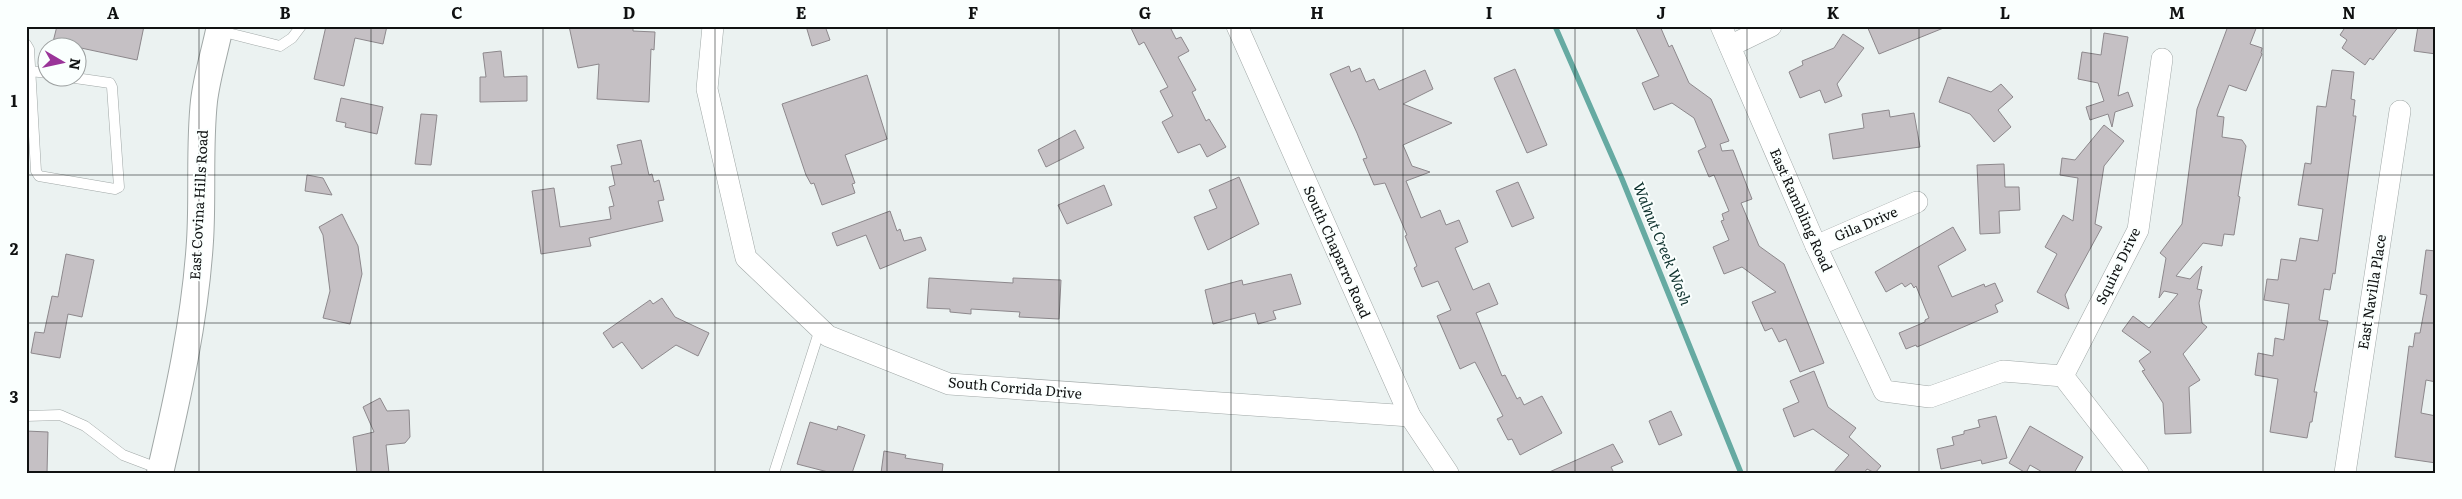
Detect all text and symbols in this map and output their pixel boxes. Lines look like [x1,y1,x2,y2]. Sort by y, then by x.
text: A [107,0,119,24]
text: B [279,0,291,24]
text: C [451,0,463,24]
text: D [623,0,635,24]
text: E [796,0,807,24]
text: F [968,0,978,24]
text: G [1139,0,1151,24]
text: H [1310,0,1324,24]
text: I [1486,0,1492,24]
text: J [1656,0,1666,24]
text: K [1827,0,1840,24]
text: L [2000,0,2010,24]
text: M [2169,0,2185,24]
text: N [2342,0,2356,24]
north arrow [38,38,88,88]
text: N [65,57,87,72]
text: 1 [11,88,18,112]
street label: East Covina Hills Road [184,129,212,280]
street label: East Rambling Road [1766,145,1838,275]
water label: Walnut Creek Wash [1628,178,1699,309]
street label: South Chaparro Road [1300,182,1376,321]
street label: Gila Drive [1831,201,1900,245]
street label: Squire Drive [2090,224,2144,307]
street label: East Navilla Place [2352,233,2390,351]
text: 2 [10,236,19,260]
street label: South Corrida Drive [947,371,1083,403]
text: 3 [10,384,19,408]

